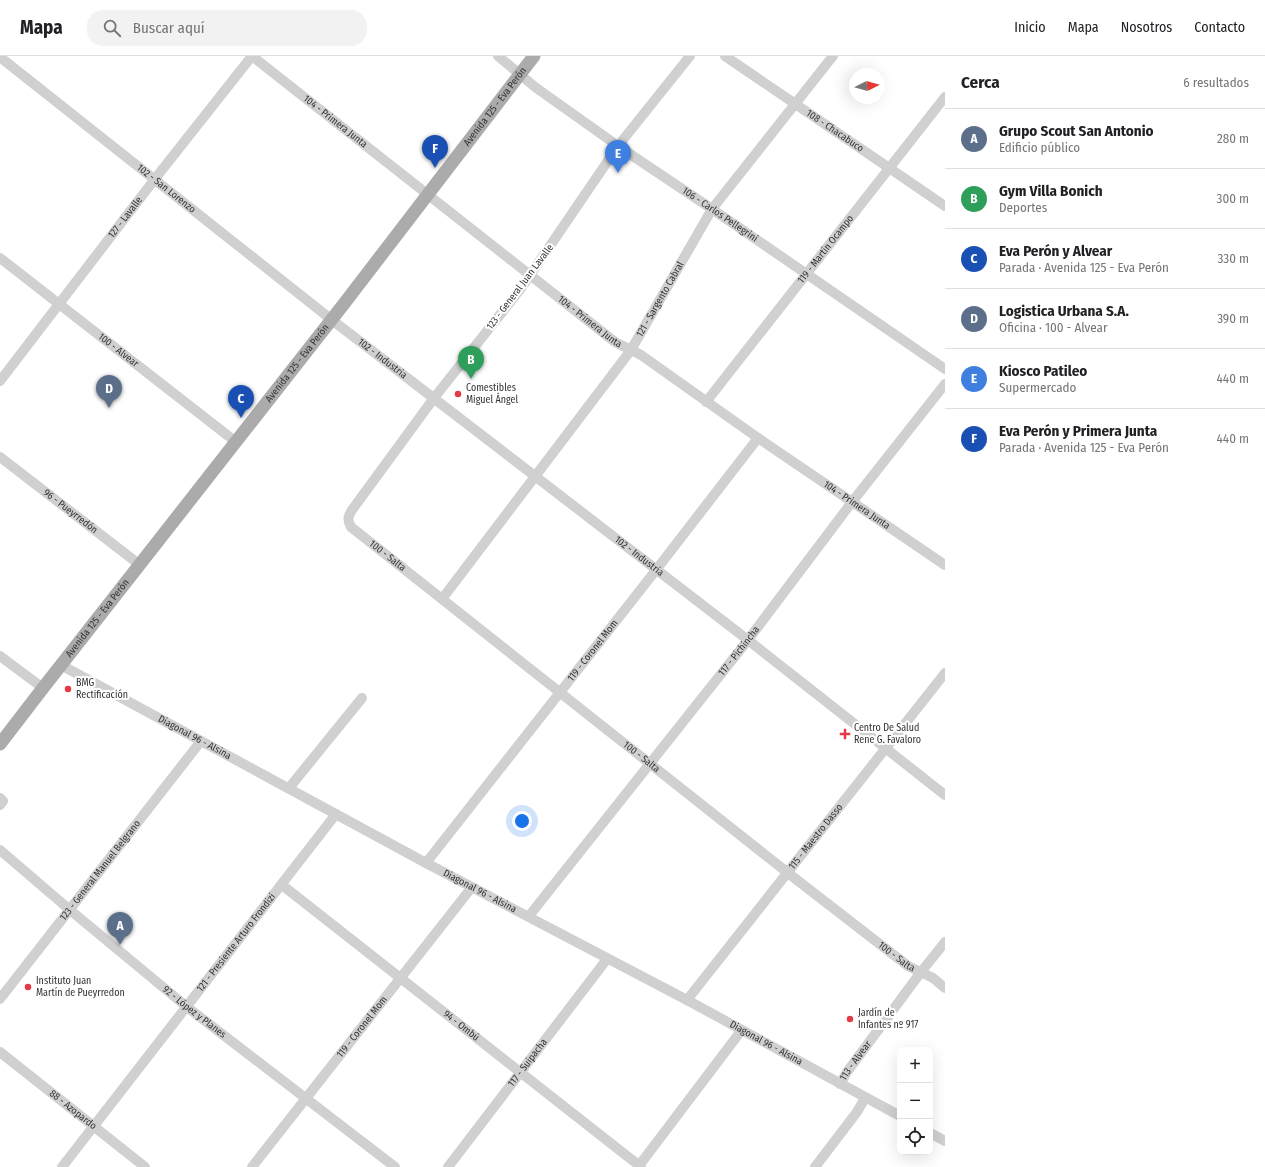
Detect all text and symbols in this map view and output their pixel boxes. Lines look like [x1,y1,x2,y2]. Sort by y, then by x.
search box [87,10,367,46]
text: Mapa [20,16,63,39]
icon: search [101,17,123,39]
text: Buscar aquí [133,19,205,37]
text: Inicio [1014,19,1046,36]
text: Mapa [1068,19,1099,36]
text: Nosotros [1121,19,1172,36]
text: Contacto [1194,19,1245,36]
street label: Avenida 125 - Eva Perón [461,65,529,149]
north arrow [849,68,885,104]
text: Cerca [961,72,1000,93]
text: 6 resultados [1183,75,1249,90]
street label: 104 - Primera Junta [301,93,370,150]
street label: 108 - Chacabuco [804,107,866,155]
text: Grupo Scout San Antonio [999,122,1154,140]
text: A [970,131,978,146]
text: 280 m [1217,131,1249,146]
pin: F [422,135,448,168]
pin: E [605,140,631,173]
text: Edificio público [999,140,1080,155]
street label: 102 - San Lorenzo [134,162,198,216]
text: Gym Villa Bonich [999,182,1103,200]
street label: 106 - Carlos Pellegrini [680,185,760,245]
text: B [970,191,978,206]
text: 300 m [1217,191,1249,206]
street label: 127 - Lavalle [106,194,145,241]
text: Deportes [999,200,1047,215]
street label: 119 - Martín Ocampo [795,213,856,286]
street label: 123 - General Juan Lavalle [484,242,556,332]
text: Eva Perón y Alvear [999,242,1112,260]
text: C [971,251,977,266]
text: 330 m [1217,251,1249,266]
street label: 121 - Sargento Cabral [634,259,687,339]
text: Parada · Avenida 125 - Eva Perón [999,260,1169,275]
street label: 104 - Primera Junta [555,293,624,350]
text: Logistica Urbana S.A. [999,302,1129,320]
text: D [970,311,978,326]
text: 390 m [1217,311,1249,326]
text: Oficina · 100 - Alvear [999,320,1108,335]
street label: Avenida 125 - Eva Perón [263,322,332,405]
street label: 100 - Alvear [96,331,141,370]
street label: 102 - Industria [355,336,409,381]
pin: B [458,346,484,379]
text: Kiosco Patileo [999,362,1087,380]
text: E [971,371,977,386]
text: 440 m [1217,371,1249,386]
pin: D [96,375,122,408]
text: Supermercado [999,380,1076,395]
place label: Comestibles Miguel Ángel [466,382,518,406]
pin: C [228,385,254,418]
marker: Comestibles Miguel Ángel [453,389,463,399]
text: Eva Perón y Primera Junta [999,422,1157,440]
text: F [971,431,977,446]
text: 440 m [1217,431,1249,446]
text: Parada · Avenida 125 - Eva Perón [999,440,1169,455]
street label: 104 - Primera Junta [821,478,892,532]
street label: 96 - Pueyrredón [41,487,100,536]
street label: 102 - Industria [612,534,666,579]
street label: 100 - Salta [367,538,408,574]
street label: Avenida 125 - Eva Perón [63,577,132,660]
street label: 119 - Coronel Mom [565,617,621,684]
street label: 117 - Pichincha [716,624,762,678]
place label: BMG Rectificación [76,677,128,701]
marker: BMG Rectificación [63,684,73,694]
street label: Diagonal 96 - Alsina [156,713,233,762]
place label: Centro De Salud Rene G. Favaloro [854,722,921,746]
marker: Centro De Salud Rene G. Favaloro [839,728,851,740]
street label: 100 - Salta [621,739,662,775]
street label: 115 - Maestro Dasso [786,801,845,872]
your location [512,811,532,831]
street label: 123 - General Manuel Belgrano [57,818,143,923]
street label: Diagonal 96 - Alsina [441,867,519,915]
street label: 121 - Presiente Arturo Frondizi [194,891,278,994]
pin: A [107,912,133,945]
street label: 100 - Salta [876,939,917,974]
place label: Instituto Juan Martín de Pueyrredon [36,975,125,999]
marker: Instituto Juan Martín de Pueyrredon [23,982,33,992]
street label: 92 - López y Planes [160,983,228,1041]
street label: 119 - Coronel Mom [334,994,390,1060]
place label: Jardín de Infantes nº 917 [858,1006,918,1031]
street label: 94 - Ombú [441,1008,482,1044]
marker: Jardín de Infantes nº 917 [845,1014,855,1024]
street label: Diagonal 96 - Alsina [727,1018,805,1068]
street label: 117 - Suipacha [505,1036,550,1089]
street label: 113 - Alvear [837,1038,874,1083]
map controls [897,1047,933,1155]
button: + [897,1047,933,1083]
button: − [897,1083,933,1119]
street label: 88 - Azopardo [47,1087,99,1132]
button: locate [897,1119,933,1155]

